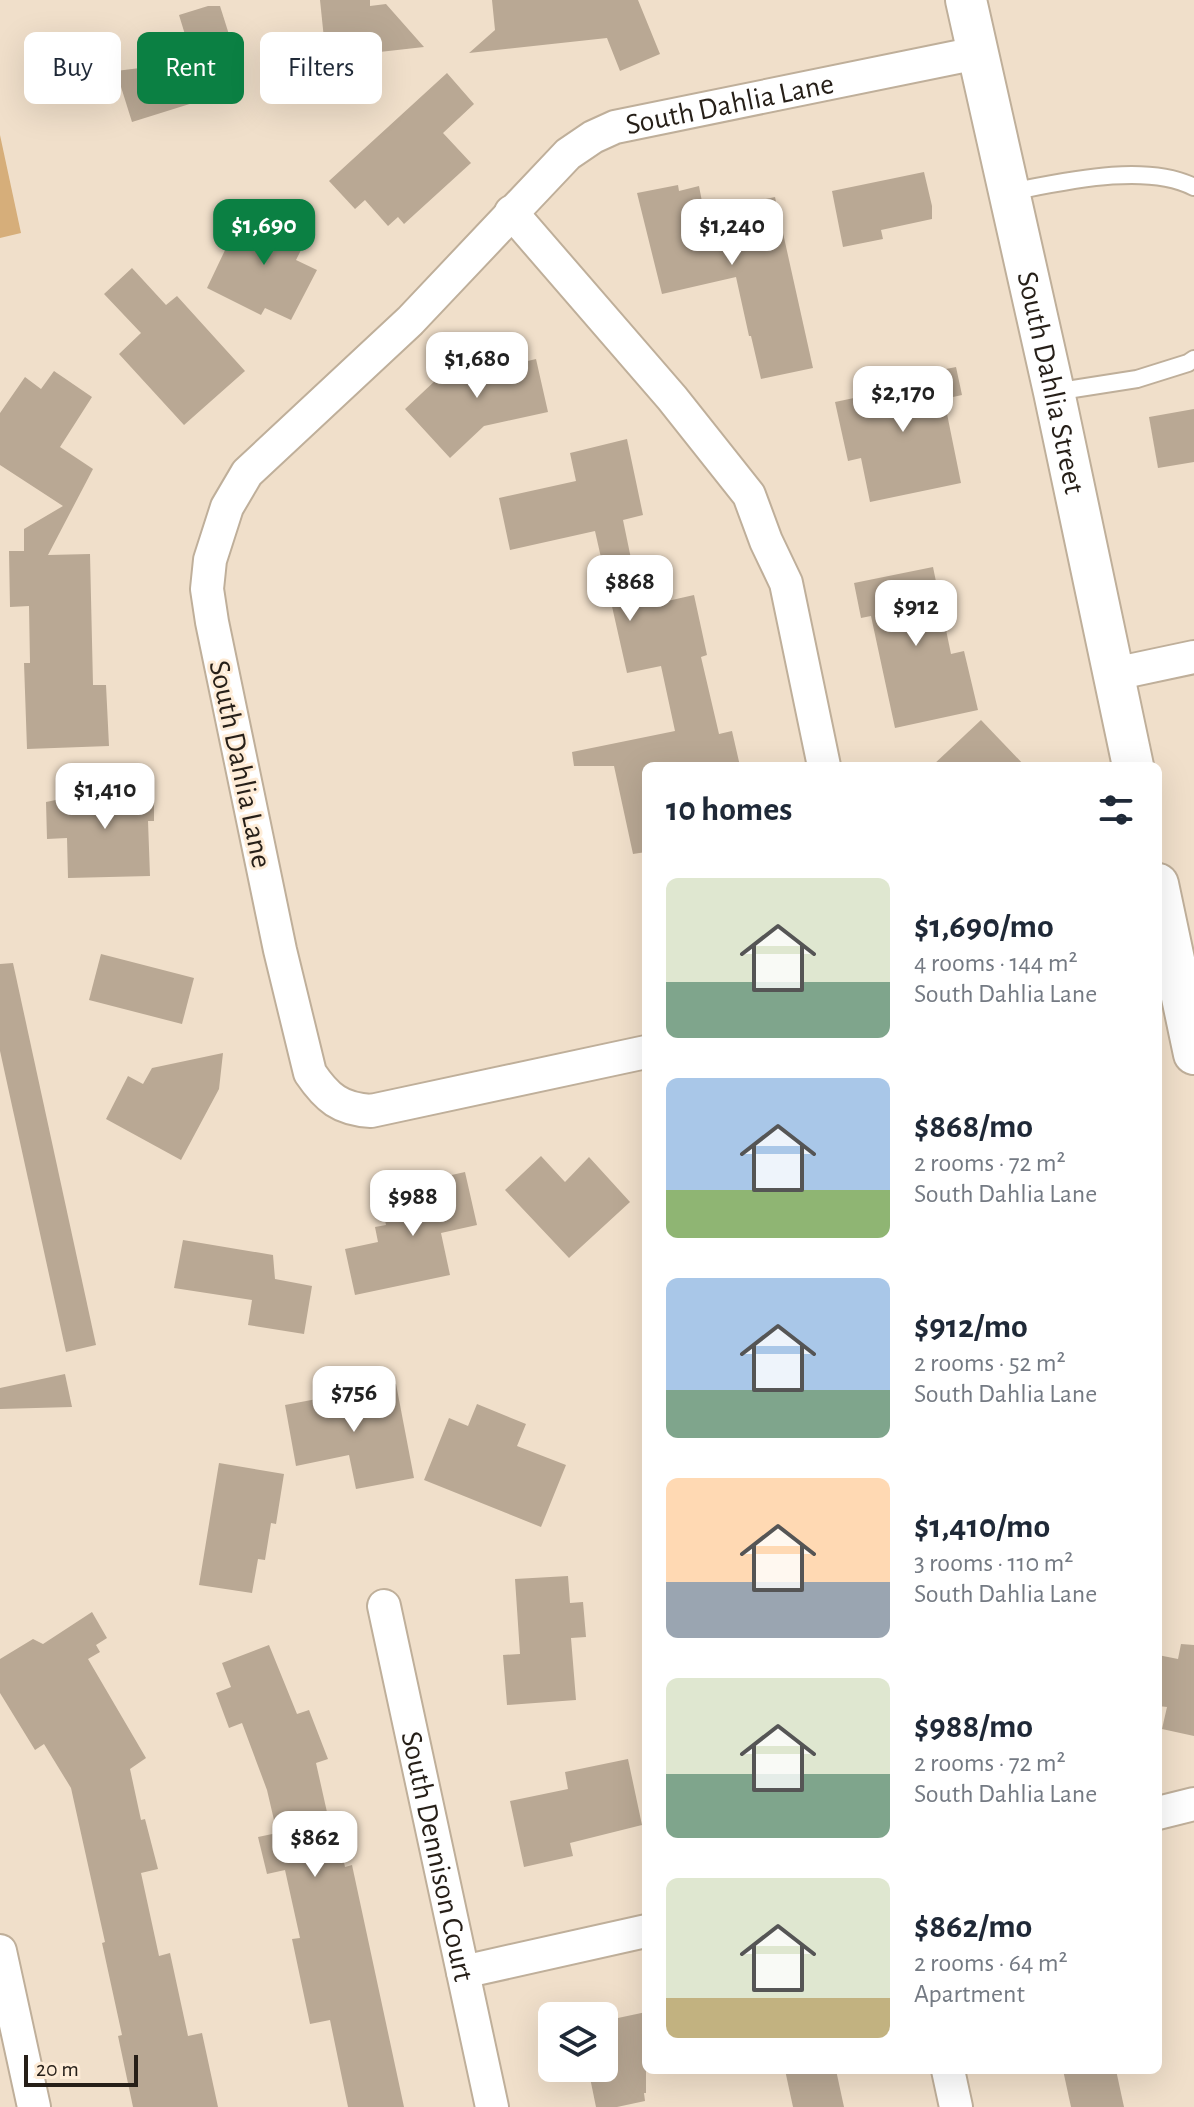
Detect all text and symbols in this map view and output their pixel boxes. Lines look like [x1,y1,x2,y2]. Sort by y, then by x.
chip: Buy [24,32,121,104]
chip: Rent [137,32,244,104]
chip: Filters [260,32,382,104]
street label: South Dahlia Lane [623,69,837,140]
pin: $1,690 [199,199,329,267]
pin: $1,240 [667,199,797,267]
text: $1,690 [231,212,297,238]
text: $1,240 [699,212,765,238]
street label: South Dahlia Street [1011,269,1089,497]
pin: $1,680 [412,332,542,400]
text: $1,680 [444,345,510,371]
pin: $2,170 [838,366,968,434]
text: $2,170 [871,379,935,405]
pin: $868 [583,555,677,623]
text: $868 [605,568,655,594]
pin: $912 [869,580,963,648]
text: $912 [893,593,939,619]
street label: South Dahlia Lane [203,658,277,871]
pin: $1,410 [40,763,170,831]
text: $1,410 [74,776,137,802]
icon: filters [1094,788,1138,832]
text: 10 homes [666,793,792,827]
icon: home [730,910,826,1006]
text: $1,690/mo [914,910,1054,944]
text: 4 rooms · 144 m² [914,950,1078,976]
text: South Dahlia Lane [914,981,1097,1007]
icon: home [730,1110,826,1206]
text: $868/mo [914,1110,1033,1144]
text: 2 rooms · 72 m² [914,1150,1066,1176]
pin: $988 [366,1170,460,1238]
text: South Dahlia Lane [914,1181,1097,1207]
text: $988 [388,1183,438,1209]
icon: home [730,1310,826,1406]
text: $912/mo [914,1310,1028,1344]
text: 2 rooms · 52 m² [914,1350,1066,1376]
pin: $756 [307,1366,401,1434]
text: $756 [331,1379,377,1405]
text: South Dahlia Lane [914,1381,1097,1407]
icon: home [730,1510,826,1606]
text: $1,410/mo [914,1510,1050,1544]
text: 3 rooms · 110 m² [914,1550,1073,1576]
text: South Dahlia Lane [914,1581,1097,1607]
icon: home [730,1710,826,1806]
text: $988/mo [914,1710,1033,1744]
street label: South Dennison Court [395,1729,479,1985]
text: 2 rooms · 72 m² [914,1750,1066,1776]
text: South Dahlia Lane [914,1781,1097,1807]
pin: $862 [268,1811,362,1879]
text: $862 [290,1824,340,1850]
icon: home [730,1910,826,2006]
text: $862/mo [914,1910,1032,1944]
text: 2 rooms · 64 m² [914,1950,1068,1976]
text: Apartment [914,1981,1025,2007]
map controls [538,2002,618,2082]
button: layers [538,2002,618,2082]
scale bar [24,2051,138,2087]
text: 20 m [36,2058,79,2080]

